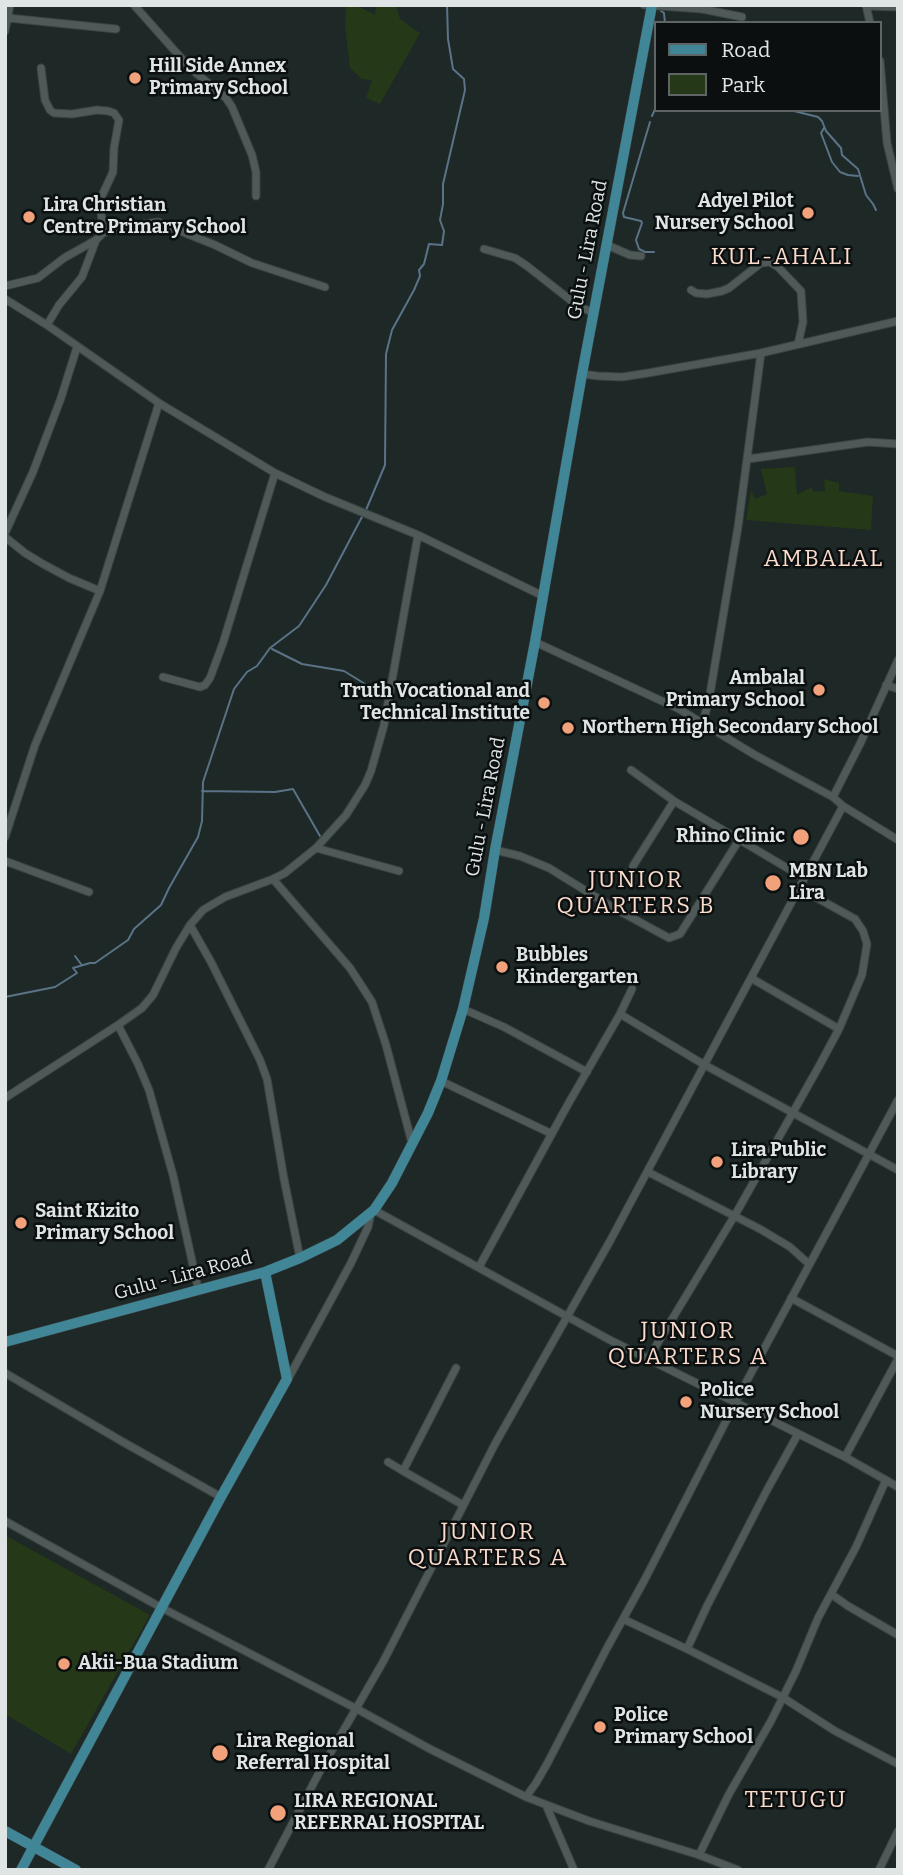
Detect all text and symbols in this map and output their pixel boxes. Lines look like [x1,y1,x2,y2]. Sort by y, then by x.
legend [654,21,882,112]
text: Road [721,37,770,63]
place label: Hill Side Annex Primary School [149,56,288,100]
marker: Hill Side Annex Primary School [127,70,143,86]
text: Park [721,72,765,98]
street label: Gulu - Lira Road [563,178,613,322]
place label: Adyel Pilot Nursery School [655,191,794,235]
place label: Lira Christian Centre Primary School [43,195,246,239]
marker: Adyel Pilot Nursery School [800,205,816,221]
marker: Lira Christian Centre Primary School [21,209,37,225]
district label: KUL-AHALI [712,244,852,272]
district label: AMBALAL [765,546,883,574]
place label: Ambalal Primary School [666,668,805,712]
place label: Truth Vocational and Technical Institute [340,681,530,725]
marker: Ambalal Primary School [811,682,827,698]
marker: Truth Vocational and Technical Institute [536,695,552,711]
place label: Northern High Secondary School [582,717,878,739]
marker: Northern High Secondary School [560,720,576,736]
street label: Gulu - Lira Road [461,735,511,879]
place label: Rhino Clinic [676,826,785,848]
marker: Rhino Clinic [791,827,811,847]
place label: MBN Lab Lira [789,861,868,905]
district label: JUNIOR QUARTERS B [558,867,714,921]
marker: MBN Lab Lira [763,873,783,893]
place label: Bubbles Kindergarten [516,945,638,989]
marker: Bubbles Kindergarten [494,959,510,975]
place label: Lira Public Library [731,1140,826,1184]
marker: Lira Public Library [709,1154,725,1170]
place label: Saint Kizito Primary School [35,1201,174,1245]
marker: Saint Kizito Primary School [13,1215,29,1231]
street label: Gulu - Lira Road [112,1247,254,1305]
district label: JUNIOR QUARTERS A [609,1318,767,1372]
place label: Police Nursery School [700,1380,839,1424]
marker: Police Nursery School [678,1394,694,1410]
district label: JUNIOR QUARTERS A [409,1519,567,1573]
place label: Akii-Bua Stadium [78,1653,238,1675]
marker: Akii-Bua Stadium [56,1656,72,1672]
place label: Police Primary School [614,1705,753,1749]
marker: Police Primary School [592,1719,608,1735]
place label: Lira Regional Referral Hospital [236,1731,390,1775]
marker: Lira Regional Referral Hospital [210,1743,230,1763]
district label: TETUGU [745,1787,847,1815]
place label: LIRA REGIONAL REFERRAL HOSPITAL [294,1791,484,1835]
marker: LIRA REGIONAL REFERRAL HOSPITAL [268,1803,288,1823]

